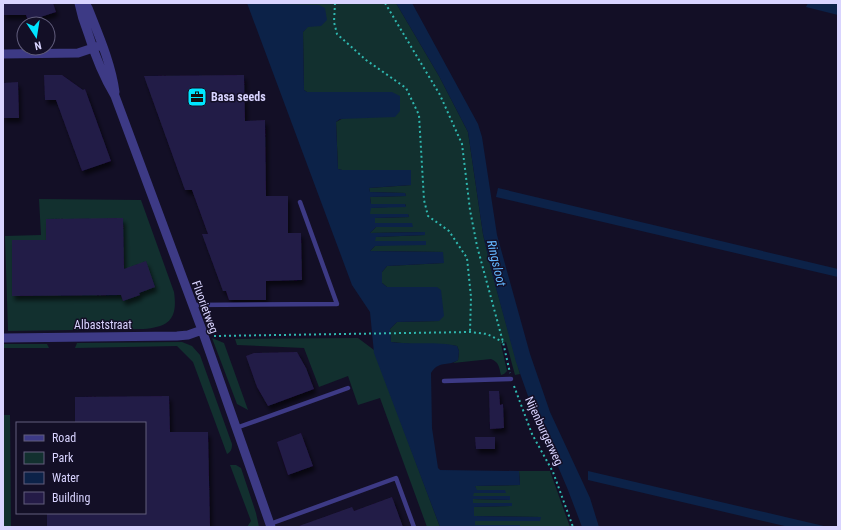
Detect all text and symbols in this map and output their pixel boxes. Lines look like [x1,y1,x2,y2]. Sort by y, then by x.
north arrow [16,16,56,56]
text: N [33,38,43,52]
office icon: Basa seeds [186,86,208,108]
place label: Basa seeds [211,90,266,104]
water label: Ringsloot [484,239,509,288]
street label: Fluorietweg [189,279,221,335]
street label: Albaststraat [74,318,132,332]
street label: Nijenburgerweg [522,394,566,468]
legend [16,422,146,514]
text: Road [52,431,76,445]
text: Park [52,451,74,465]
text: Water [52,471,80,485]
text: Building [52,491,90,505]

